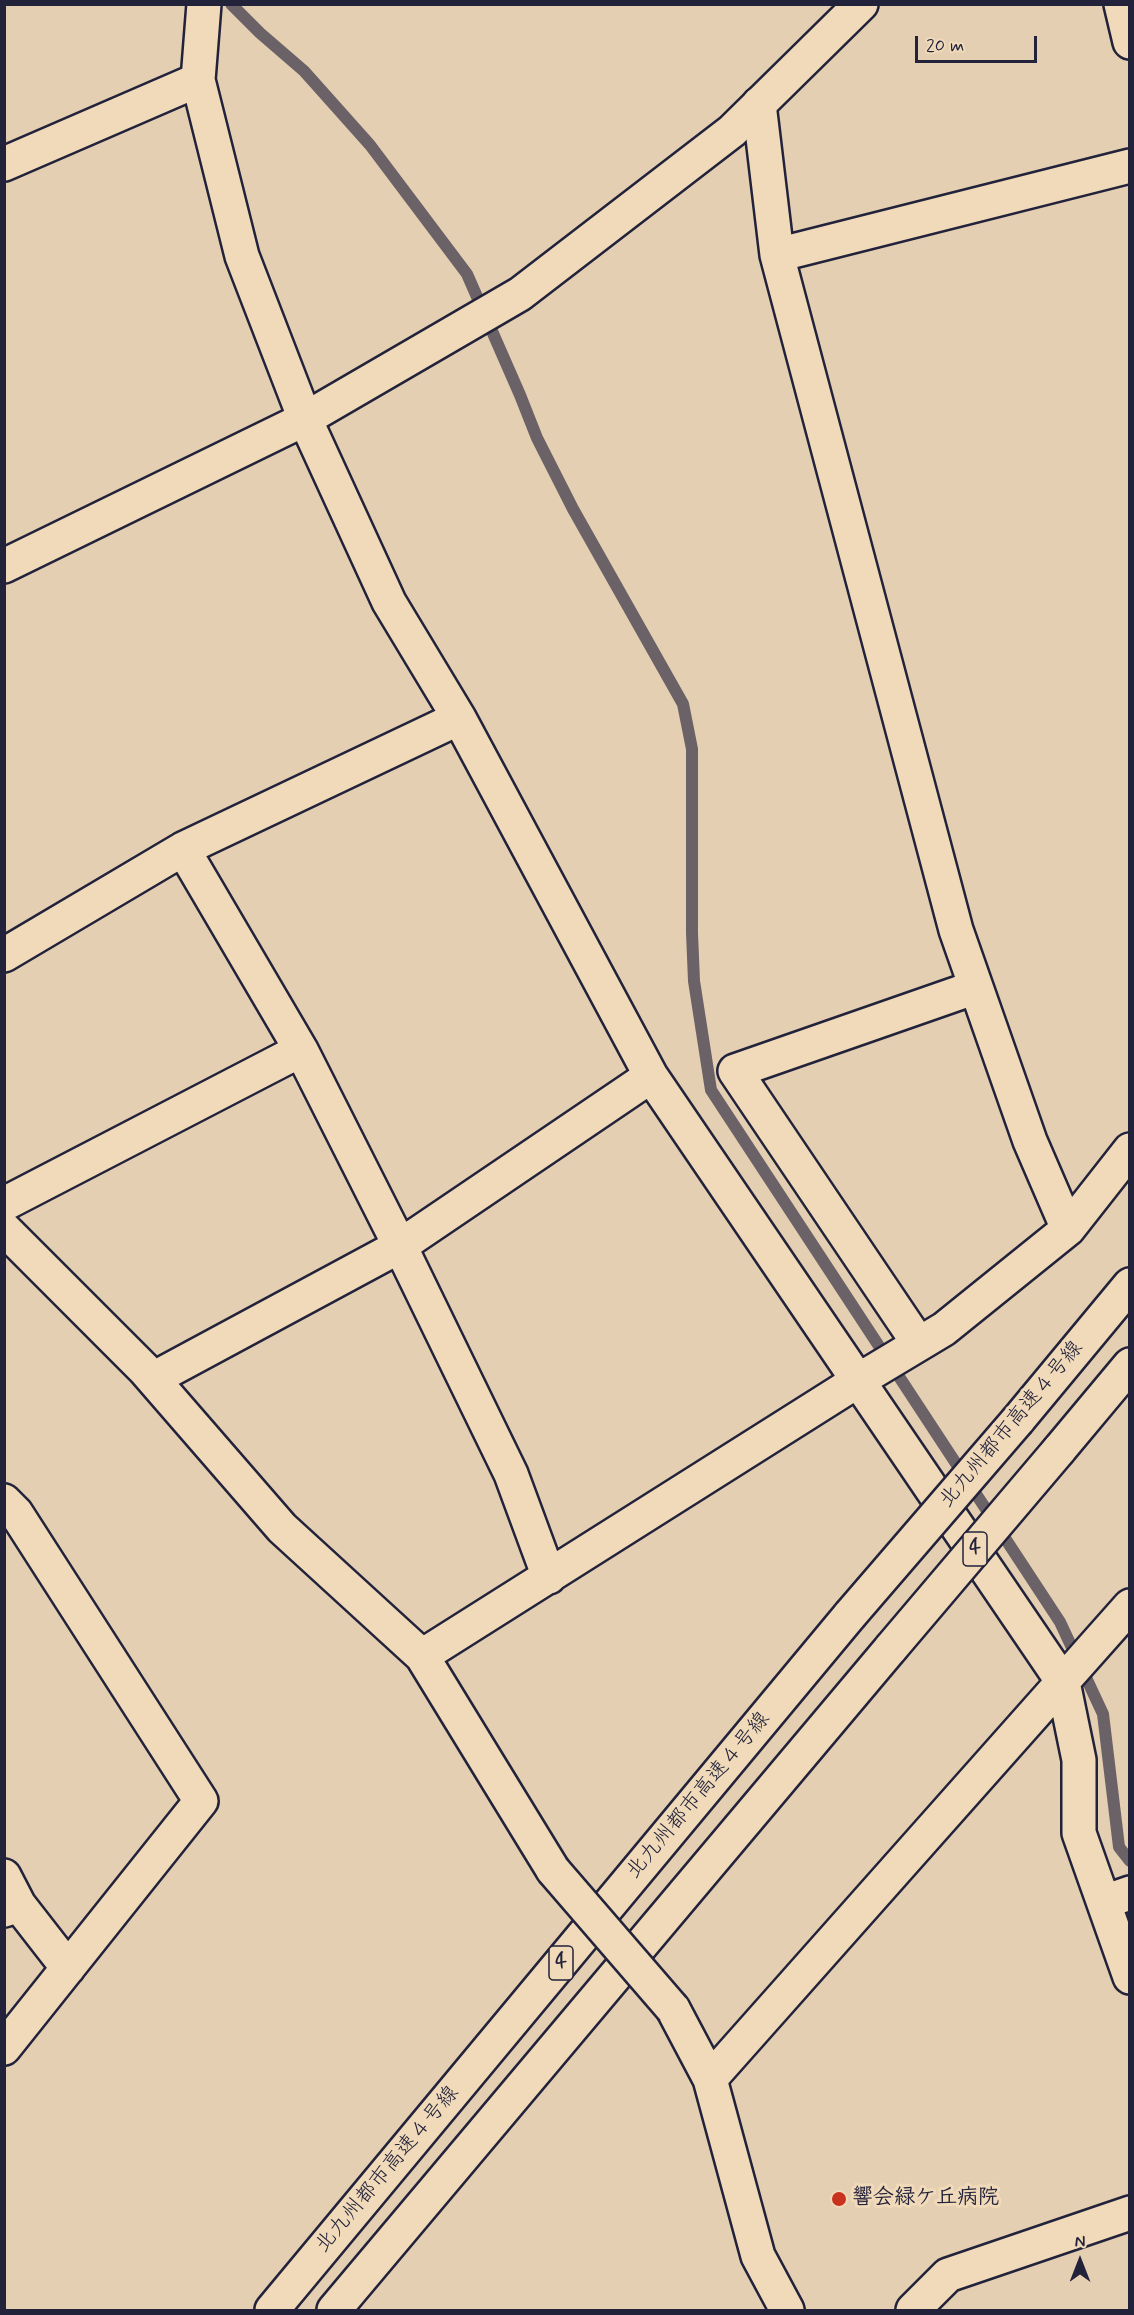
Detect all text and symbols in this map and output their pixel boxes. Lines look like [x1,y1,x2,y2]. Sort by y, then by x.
scale bar [918,24,1040,62]
text: 20 m [926,34,964,58]
street label: 北九州都市高速４号線 [935,1336,1089,1514]
road number: 4 [963,1532,987,1566]
street label: 北九州都市高速４号線 [622,1707,776,1885]
road number: 4 [549,1946,573,1980]
street label: 北九州都市高速４号線 [311,2081,465,2259]
place label: 響会緑ケ丘病院 [852,2186,999,2212]
marker: 響会緑ケ丘病院 [830,2190,848,2208]
north arrow [1050,2231,1110,2291]
text: N [1075,2232,1085,2253]

